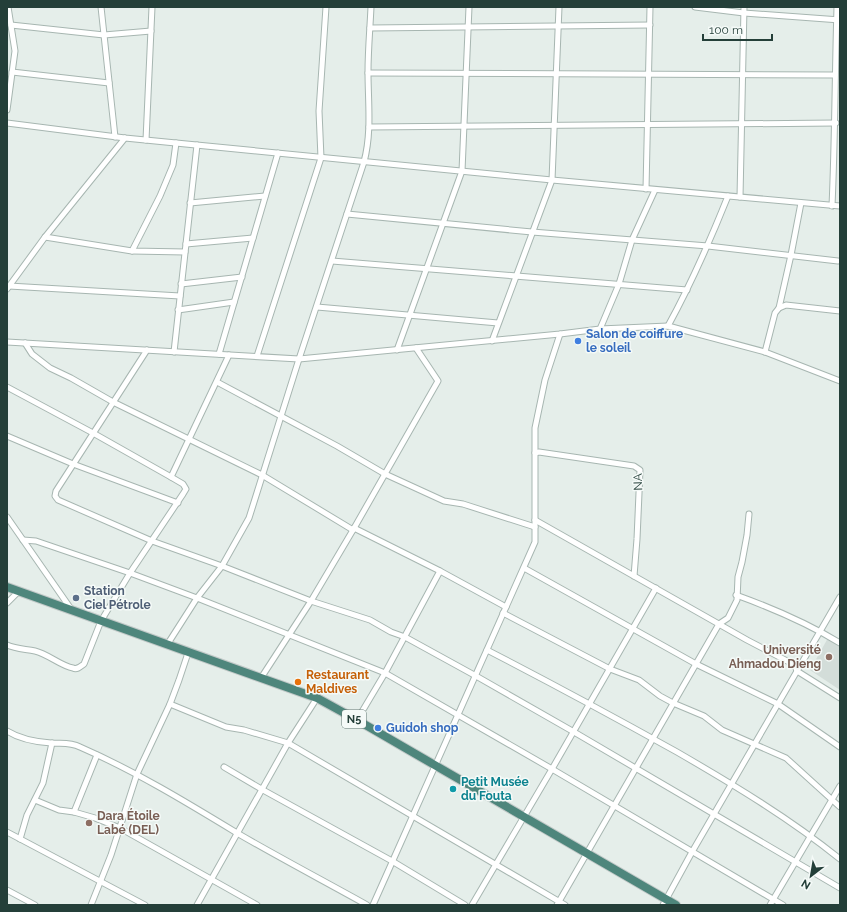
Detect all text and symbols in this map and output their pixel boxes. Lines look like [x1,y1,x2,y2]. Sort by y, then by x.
scale bar [703,16,772,42]
text: 100 m [709,23,743,37]
place label: Salon de coiffure le soleil [586,327,683,355]
marker: Salon de coiffure le soleil [573,336,583,346]
street label: NA [631,473,645,491]
place label: Station Ciel Pétrole [84,584,151,612]
marker: Station Ciel Pétrole [71,593,81,603]
place label: Université Ahmadou Dieng [729,643,821,671]
marker: Université Ahmadou Dieng [824,652,834,662]
place label: Restaurant Maldives [306,668,369,696]
marker: Restaurant Maldives [293,677,303,687]
road number: N5 [342,710,366,728]
place label: Guidoh shop [386,721,459,735]
marker: Guidoh shop [373,723,383,733]
place label: Petit Musée du Fouta [461,775,529,803]
marker: Petit Musée du Fouta [448,784,458,794]
place label: Dara Étoile Labé (DEL) [97,808,160,837]
marker: Dara Étoile Labé (DEL) [84,818,94,828]
north arrow [791,856,831,896]
text: N [799,876,813,892]

